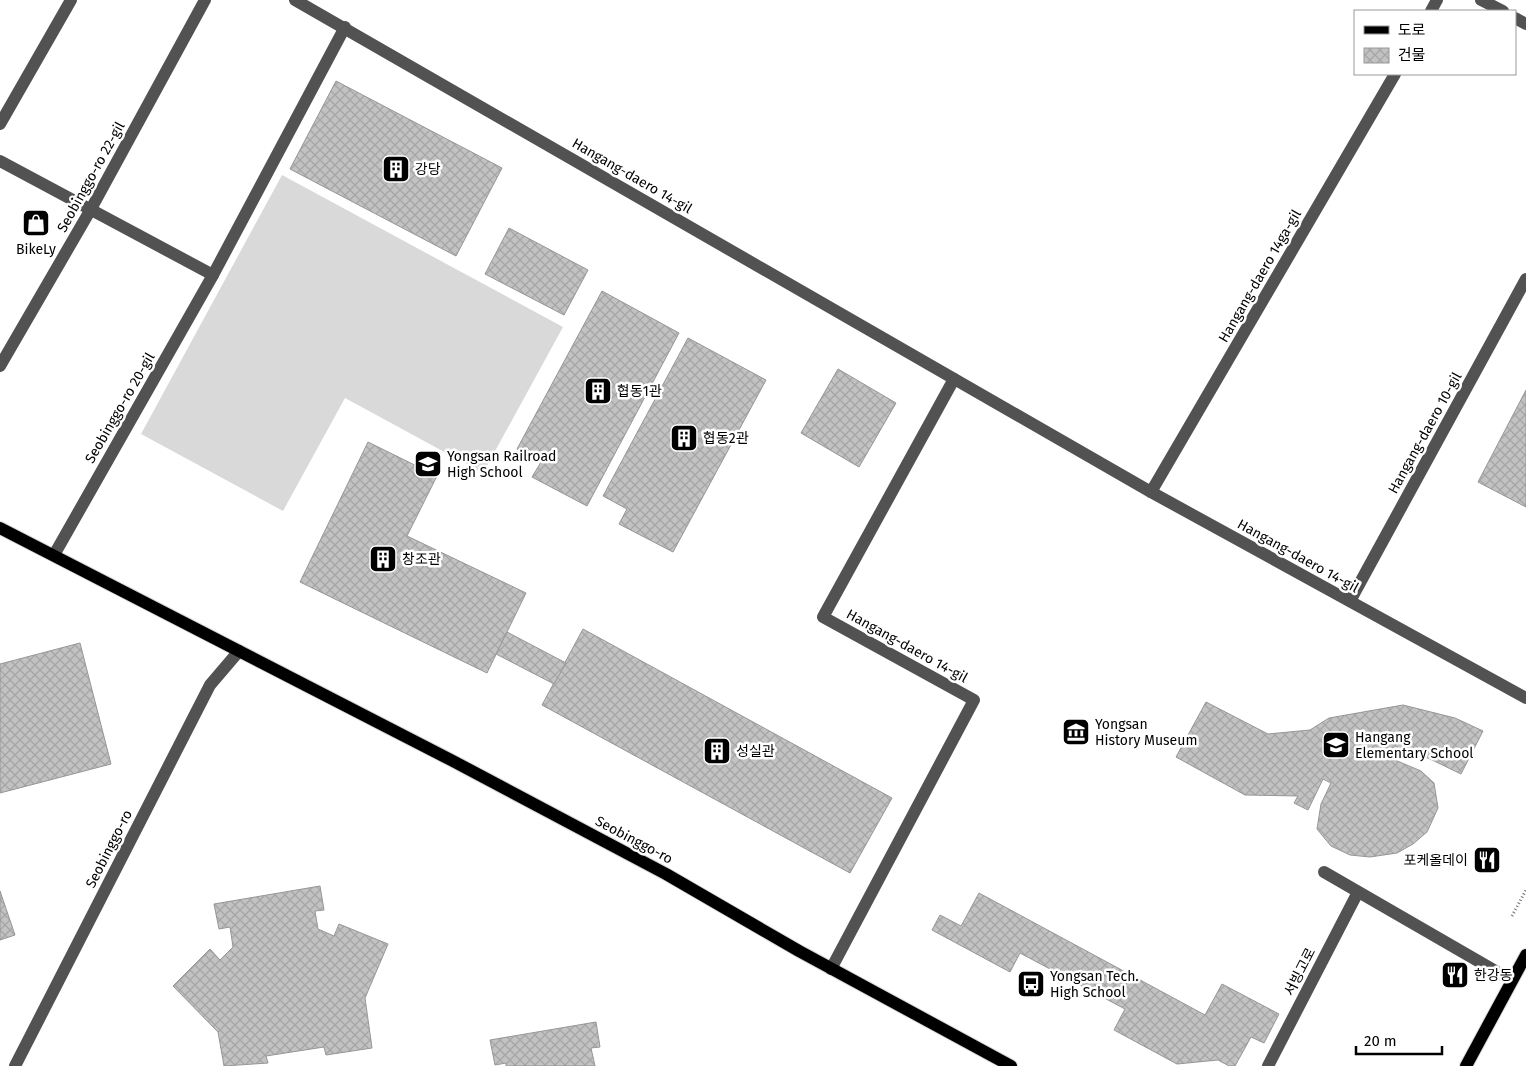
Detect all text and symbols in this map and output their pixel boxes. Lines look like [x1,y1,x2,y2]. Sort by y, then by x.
legend [1354,10,1516,75]
text: 도로 [1398,21,1426,39]
text: 건물 [1398,46,1426,64]
street label: Seobinggo-ro 22-gil [54,119,128,235]
street label: Hangang-daero 14-gil [569,135,695,217]
building icon: 강당 [381,154,411,184]
place label: 강당 [415,161,441,178]
street label: Hangang-daero 14ga-gil [1215,207,1305,345]
shop icon: BikeLy [21,208,51,238]
place label: BikeLy [16,241,56,258]
street label: Seobinggo-ro 20-gil [81,350,159,466]
street label: Hangang-daero 10-gil [1385,369,1465,497]
building icon: 협동1관 [583,376,613,406]
place label: 협동1관 [617,383,662,400]
building icon: 협동2관 [669,423,699,453]
place label: 협동2관 [703,430,749,447]
place label: Yongsan Railroad High School [447,448,556,481]
school or university icon: Yongsan Railroad High School [413,449,443,479]
street label: Hangang-daero 14-gil [1234,516,1362,596]
building icon: 창조관 [368,544,398,574]
place label: 창조관 [402,551,441,568]
street label: Hangang-daero 14-gil [843,606,971,686]
place label: Yongsan History Museum [1095,716,1197,749]
museum icon: Yongsan History Museum [1061,717,1091,747]
place label: Hangang Elementary School [1355,729,1473,762]
school or university icon: Hangang Elementary School [1321,730,1351,760]
building icon: 성실관 [702,736,732,766]
place label: 성실관 [736,743,775,760]
street label: Seobinggo-ro [82,807,136,891]
street label: Seobinggo-ro [592,812,676,868]
restaurant icon: 포케올데이 [1472,845,1502,875]
place label: 포케올데이 [1404,852,1468,869]
street label: 서빙고로 [1281,945,1319,999]
restaurant icon: 한강동 [1440,960,1470,990]
place label: 한강동 [1474,967,1513,984]
place label: Yongsan Tech. High School [1050,968,1139,1001]
bus stop icon: Yongsan Tech. High School [1016,969,1046,999]
scale bar [1356,1024,1442,1056]
text: 20 m [1364,1032,1397,1050]

